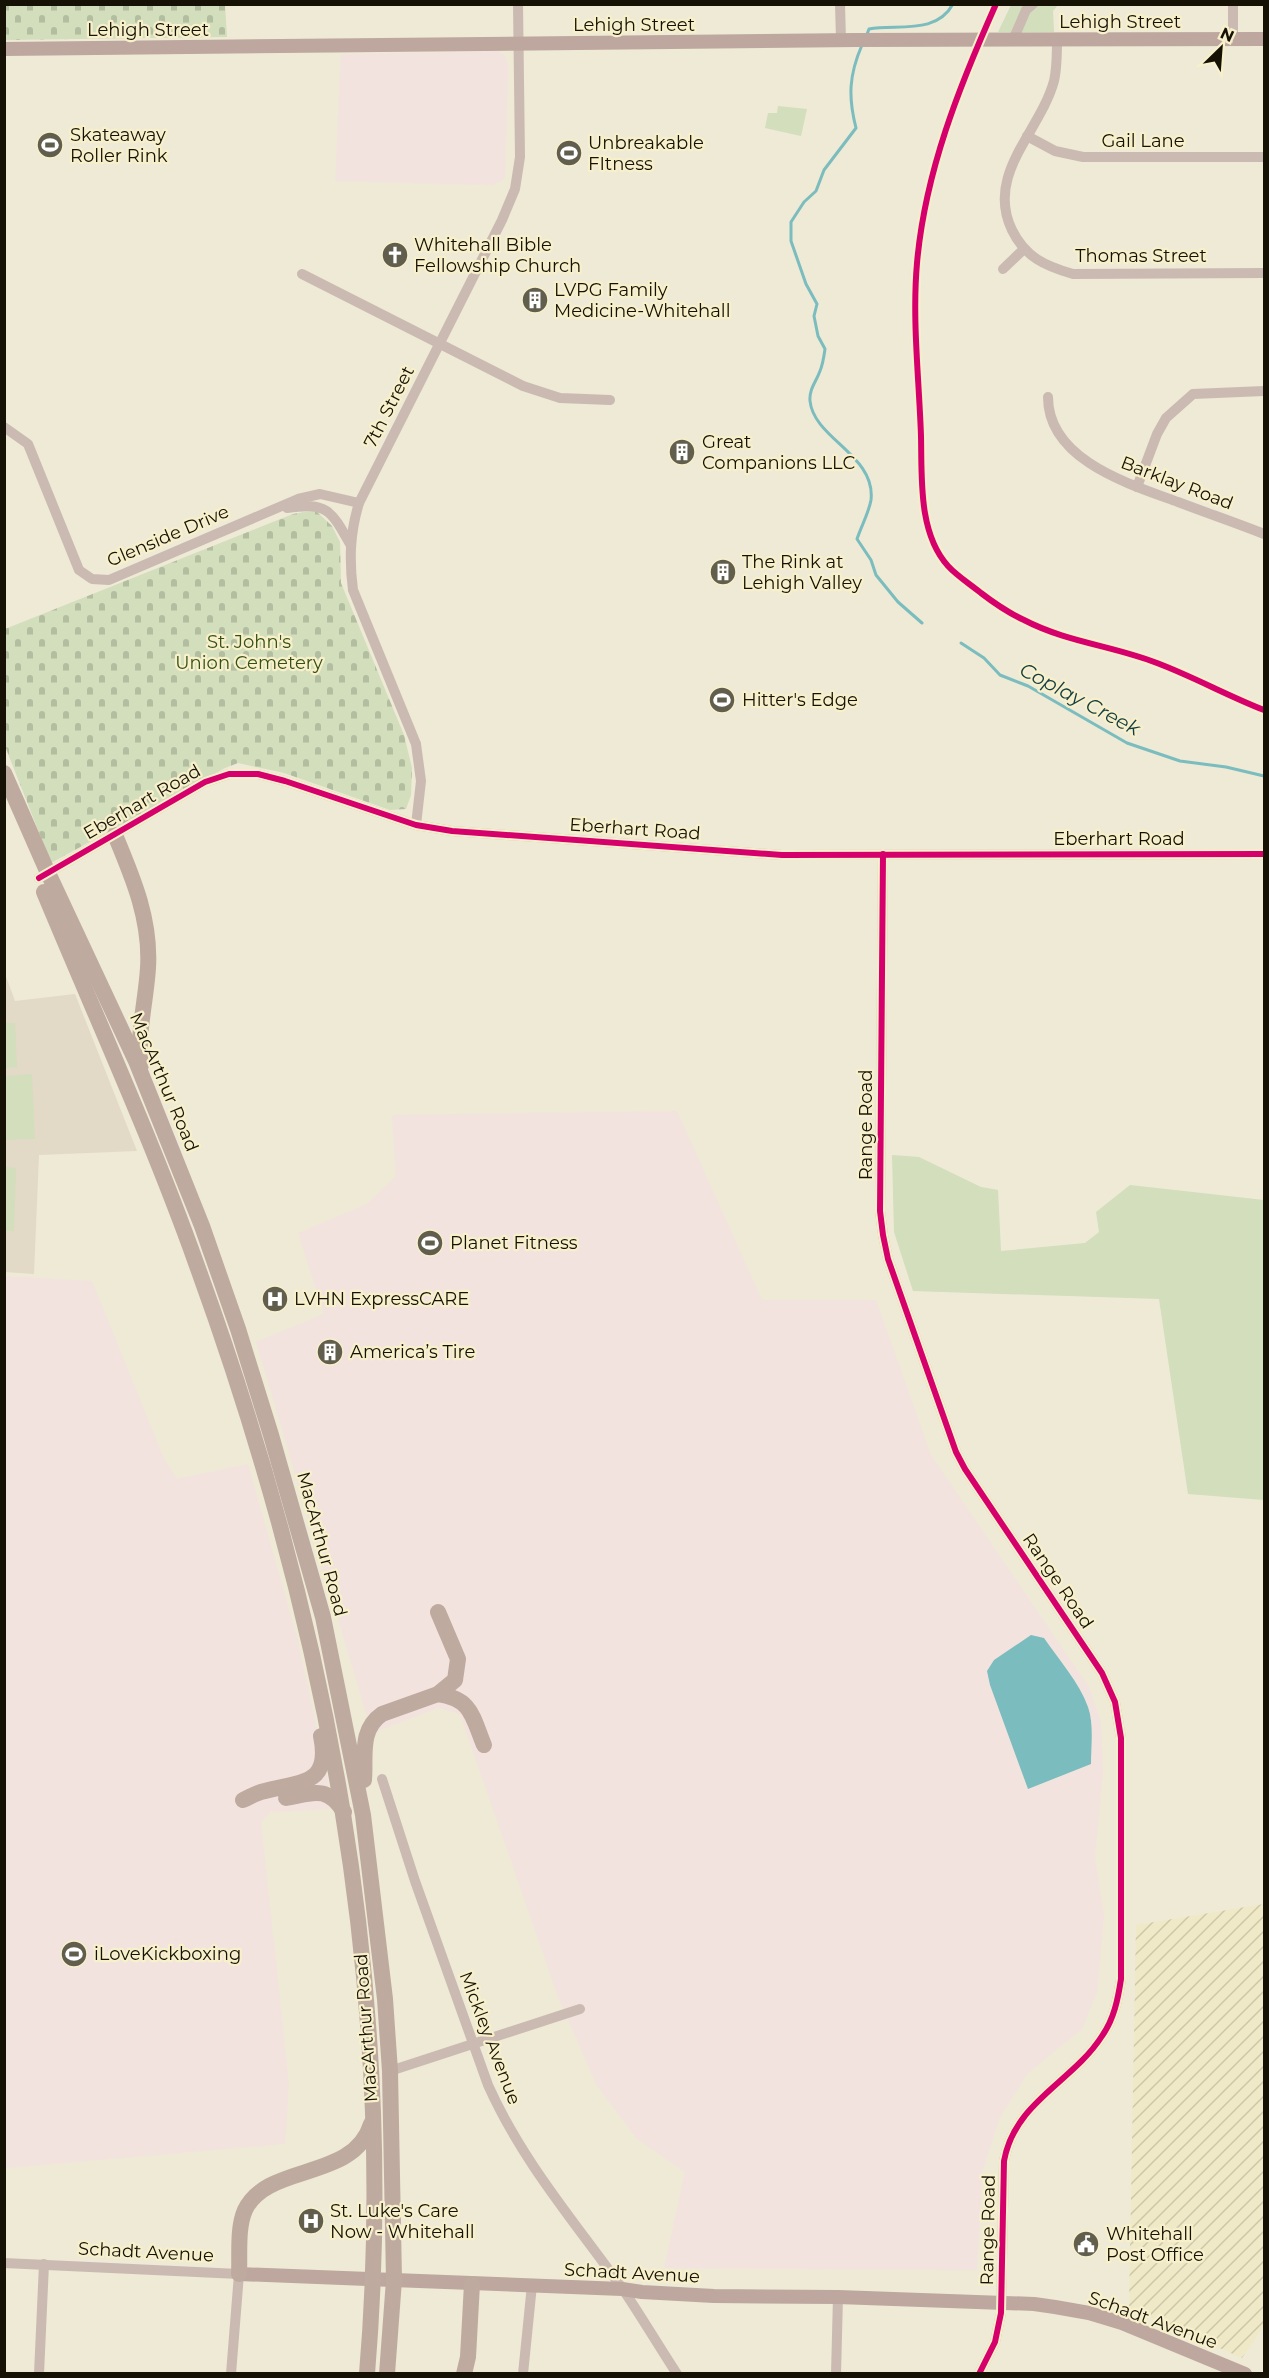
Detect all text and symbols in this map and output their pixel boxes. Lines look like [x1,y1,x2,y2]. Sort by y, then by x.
street label: Lehigh Street [1059,11,1181,33]
street label: Lehigh Street [573,14,695,36]
north arrow [1191,18,1251,78]
street label: Lehigh Street [87,19,209,41]
text: N [1217,24,1237,46]
place label: Skateaway Roller Rink [70,124,168,167]
sports icon: Skateaway Roller Rink [35,130,65,160]
street label: Gail Lane [1101,130,1185,152]
place label: Unbreakable FItness [588,132,704,175]
sports icon: Unbreakable FItness [554,138,584,168]
place label: Whitehall Bible Fellowship Church [414,234,581,277]
church icon: Whitehall Bible Fellowship Church [380,240,410,270]
street label: Thomas Street [1075,245,1207,267]
place label: LVPG Family Medicine-Whitehall [554,279,731,322]
building icon: LVPG Family Medicine-Whitehall [520,285,550,315]
street label: 7th Street [359,362,419,452]
place label: Great Companions LLC [702,431,855,474]
building icon: Great Companions LLC [667,437,697,467]
street label: Barklay Road [1118,451,1236,515]
street label: Glenside Drive [104,500,232,572]
place label: The Rink at Lehigh Valley [742,551,862,594]
building icon: The Rink at Lehigh Valley [708,557,738,587]
park label: St. John's Union Cemetery [175,631,323,674]
water label: Coplay Creek [1016,657,1145,741]
sports icon: Hitter's Edge [707,685,737,715]
place label: Hitter's Edge [742,689,858,711]
street label: Eberhart Road [80,760,204,844]
street label: Eberhart Road [569,813,701,845]
street label: Eberhart Road [1053,828,1185,850]
street label: MacArthur Road [125,1009,203,1155]
street label: Range Road [855,1070,877,1180]
sports icon: Planet Fitness [415,1228,445,1258]
place label: Planet Fitness [450,1232,578,1254]
hospital icon: LVHN ExpressCARE [260,1284,290,1314]
place label: LVHN ExpressCARE [294,1288,469,1310]
building icon: America’s Tire [315,1337,345,1367]
place label: America’s Tire [350,1341,476,1363]
street label: MacArthur Road [292,1469,352,1619]
street label: Range Road [1018,1529,1098,1633]
sports icon: iLoveKickboxing [59,1939,89,1969]
place label: iLoveKickboxing [94,1943,241,1965]
street label: MacArthur Road [350,1953,382,2103]
street label: Mickley Avenue [455,1968,526,2108]
street label: Range Road [976,2174,1000,2286]
place label: St. Luke's Care Now - Whitehall [330,2200,475,2243]
hospital icon: St. Luke's Care Now - Whitehall [296,2206,326,2236]
place label: Whitehall Post Office [1106,2223,1204,2266]
public building icon: Whitehall Post Office [1071,2229,1101,2259]
street label: Schadt Avenue [78,2237,215,2267]
street label: Schadt Avenue [564,2258,701,2288]
street label: Schadt Avenue [1085,2286,1221,2354]

